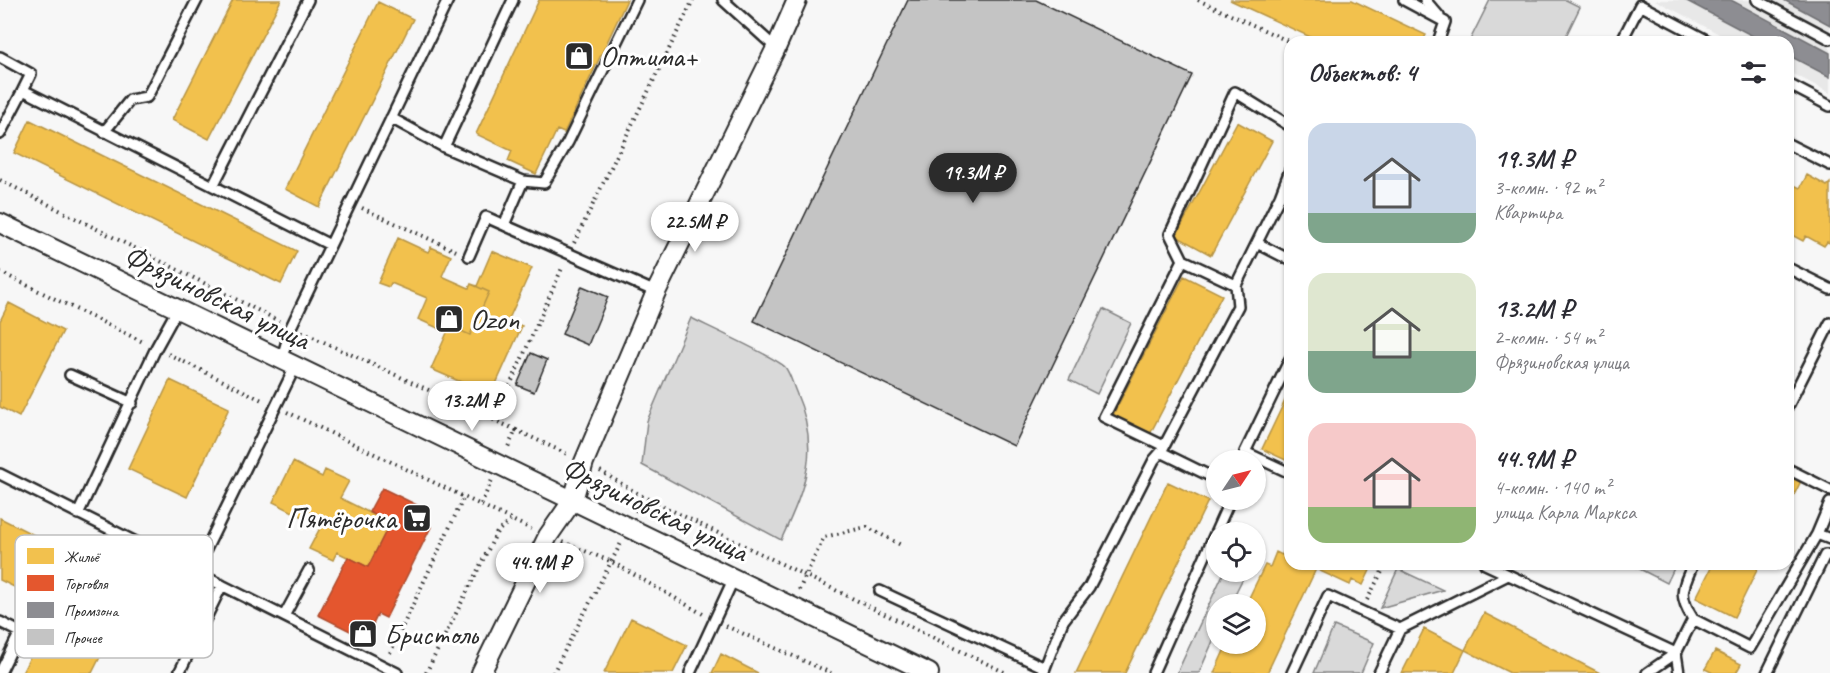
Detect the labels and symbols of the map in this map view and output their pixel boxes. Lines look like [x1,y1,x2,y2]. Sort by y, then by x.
place label: Оптима+ [600,37,699,75]
shop icon: Оптима+ [563,40,595,72]
pin: 19.3M ₽ [918,153,1028,204]
pin: 22.5M ₽ [640,202,750,253]
street label: Фрязиновская улица [118,236,318,359]
place label: Ozon [470,300,520,338]
shop icon: Ozon [433,303,465,335]
pin: 13.2M ₽ [417,381,527,432]
street label: Фрязиновская улица [556,448,756,571]
north arrow [1206,450,1266,510]
place label: Пятёрочка [286,499,398,537]
supermarket icon: Пятёрочка [401,502,433,534]
legend [15,535,213,658]
pin: 44.9M ₽ [485,543,595,594]
text: Жильё [64,547,102,567]
text: Торговля [64,574,109,594]
text: Промзона [64,601,119,621]
place label: Бристоль [384,615,479,653]
shop icon: Бристоль [347,618,379,650]
text: Прочее [64,628,103,648]

